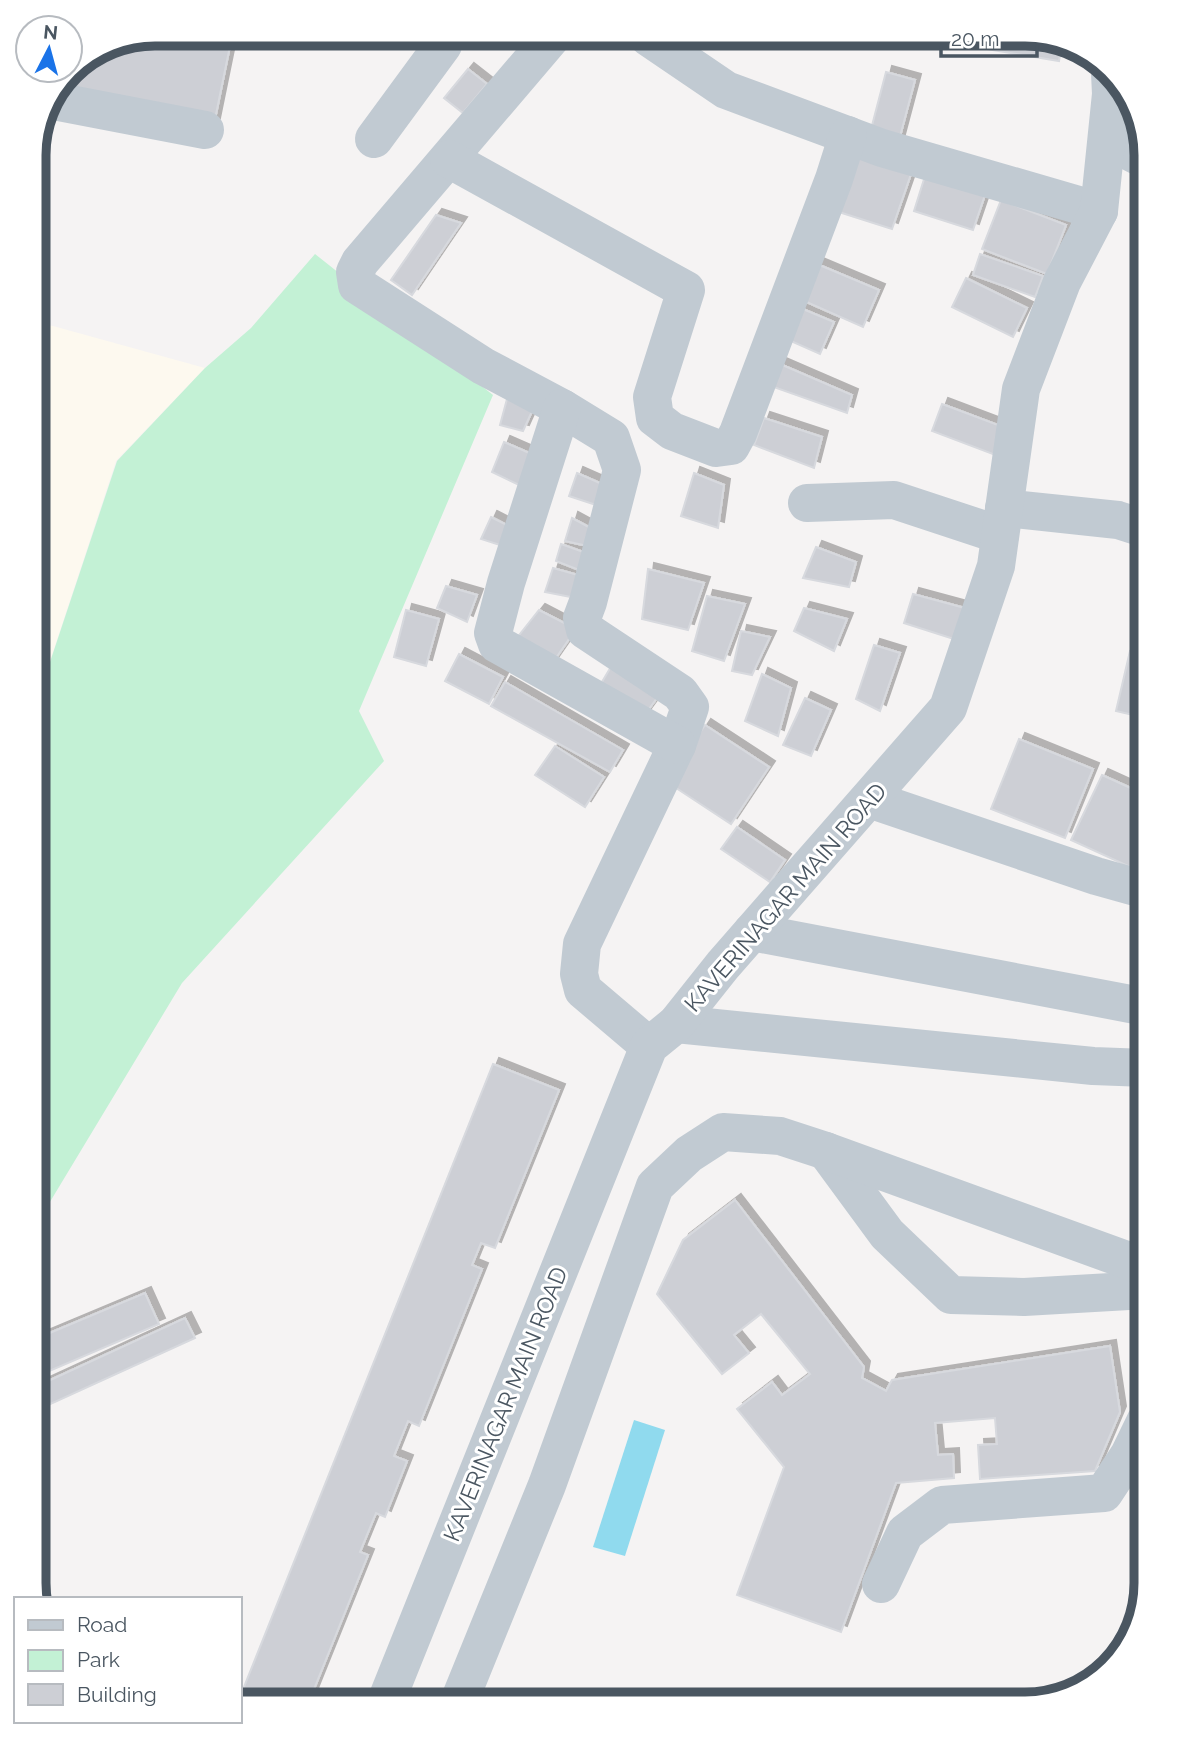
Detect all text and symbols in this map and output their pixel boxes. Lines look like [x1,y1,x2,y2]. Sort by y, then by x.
north arrow [14,14,84,84]
scale bar [941,14,1037,58]
text: N [42,20,59,44]
text: 20 m [951,26,999,51]
street label: KAVERINAGAR MAIN ROAD [678,777,892,1017]
street label: KAVERINAGAR MAIN ROAD [437,1263,573,1545]
legend [14,1597,242,1723]
text: Road [77,1612,127,1637]
text: Park [77,1647,120,1672]
text: Building [77,1682,157,1707]

